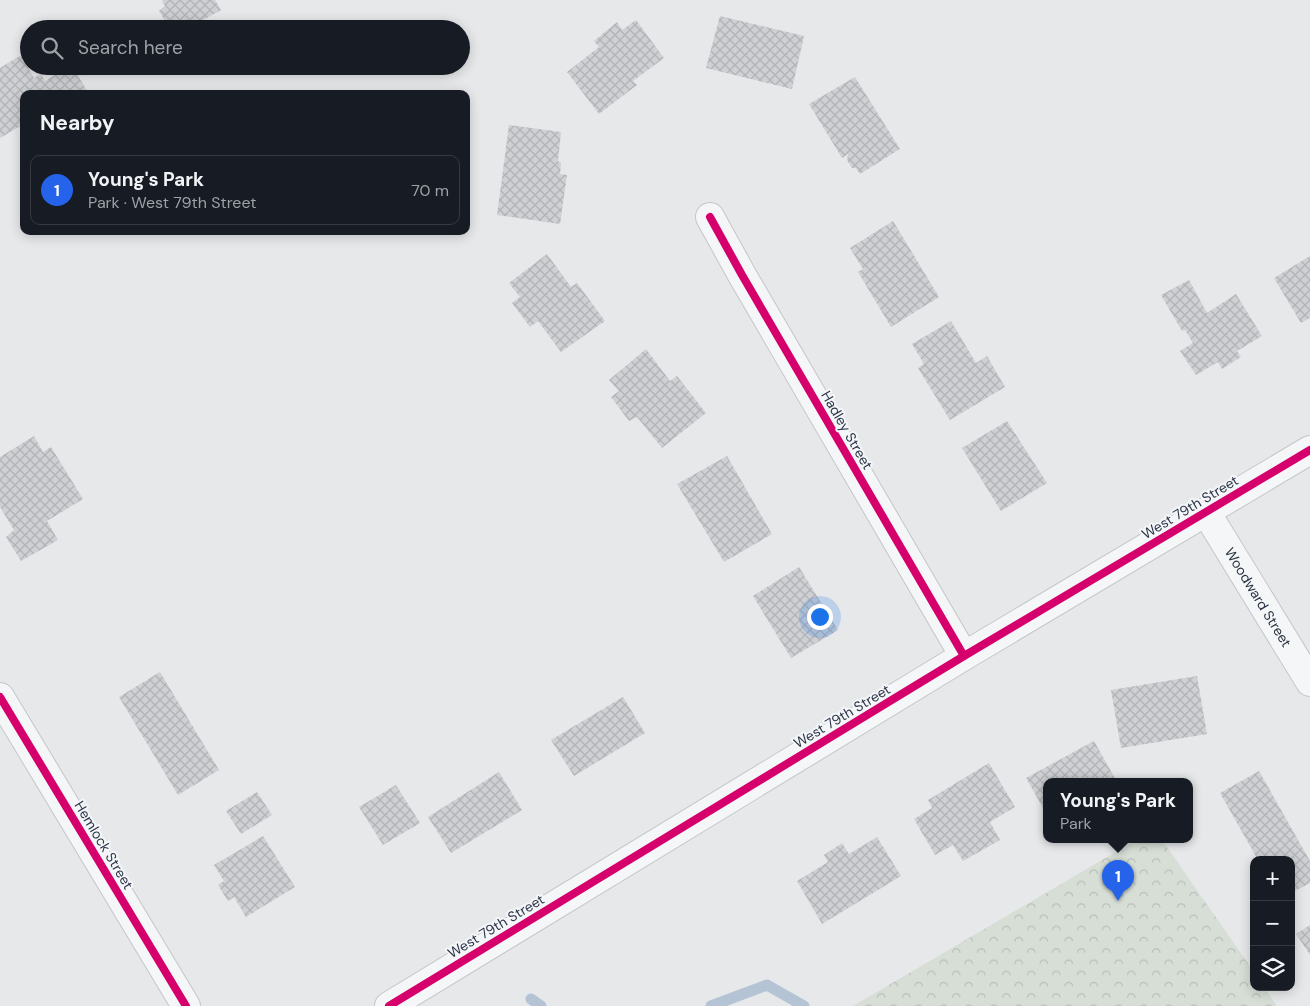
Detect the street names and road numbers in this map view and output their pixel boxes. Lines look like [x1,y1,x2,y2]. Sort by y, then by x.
street label: Hadley Street [817,387,877,473]
street label: West 79th Street [1138,471,1242,543]
street label: Woodward Street [1221,544,1295,650]
street label: West 79th Street [790,680,894,752]
street label: Hemlock Street [71,798,137,892]
street label: West 79th Street [444,890,548,962]

